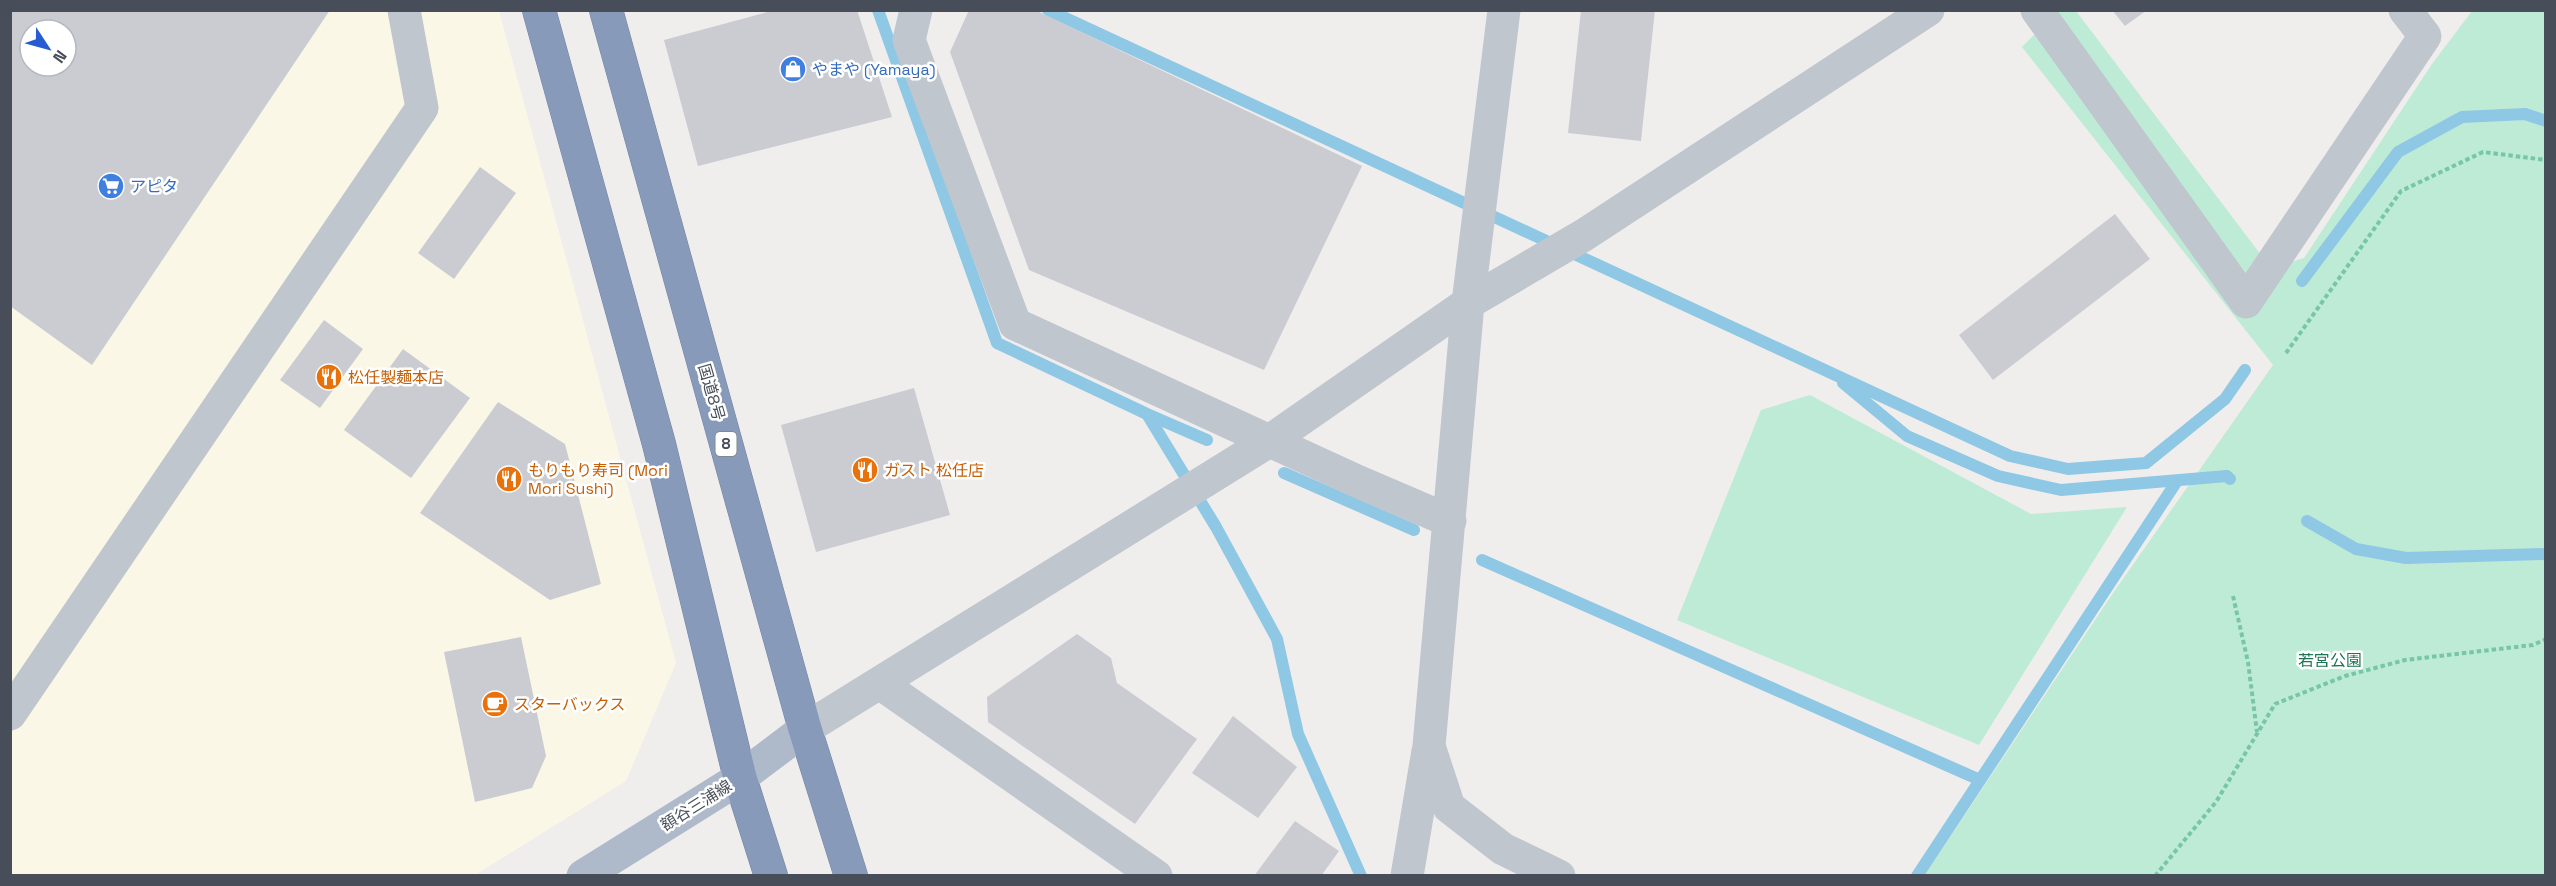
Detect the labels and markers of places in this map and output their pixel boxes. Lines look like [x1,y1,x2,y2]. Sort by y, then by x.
shop icon: やまや (Yamaya) [778,54,808,84]
place label: やまや (Yamaya) [812,59,936,80]
supermarket icon: アピタ [96,171,126,201]
place label: アピタ [130,176,178,197]
restaurant icon: 松任製麺本店 [314,362,344,392]
place label: 松任製麺本店 [348,367,444,388]
restaurant icon: ガスト 松任店 [850,455,880,485]
place label: もりもり寿司 (Mori Mori Sushi) [528,460,668,499]
place label: ガスト 松任店 [884,460,984,481]
restaurant icon: もりもり寿司 (Mori Mori Sushi) [494,464,524,494]
cafe icon: スターバックス [480,689,510,719]
place label: スターバックス [514,694,625,715]

